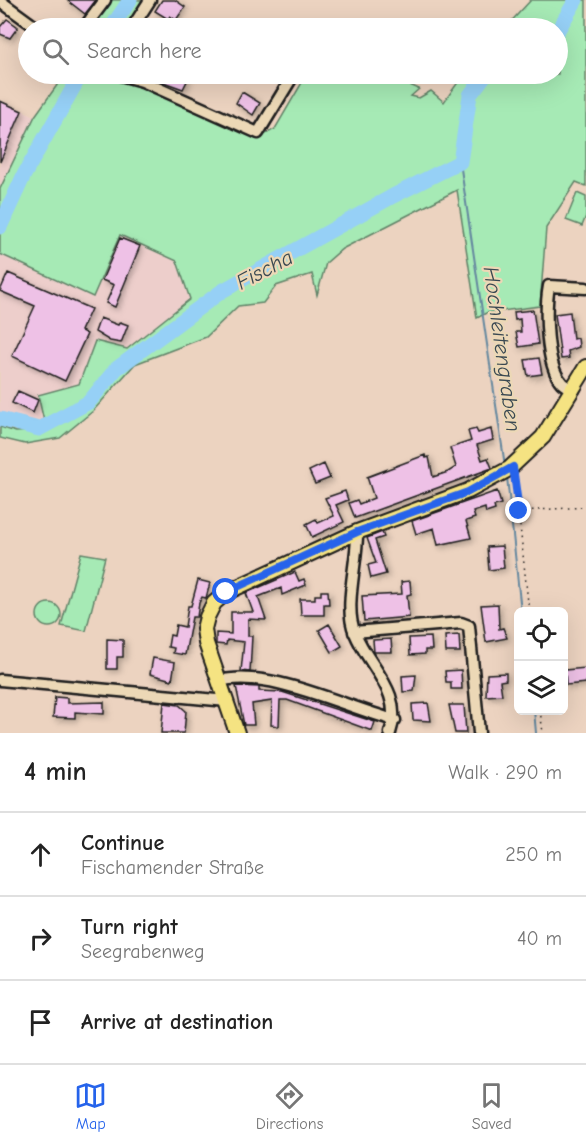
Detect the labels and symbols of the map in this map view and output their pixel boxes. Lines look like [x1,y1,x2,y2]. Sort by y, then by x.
water label: Fischa [232,244,297,296]
water label: Hochleitengraben [478,265,526,433]
route end [505,497,531,523]
route start [212,578,238,604]

